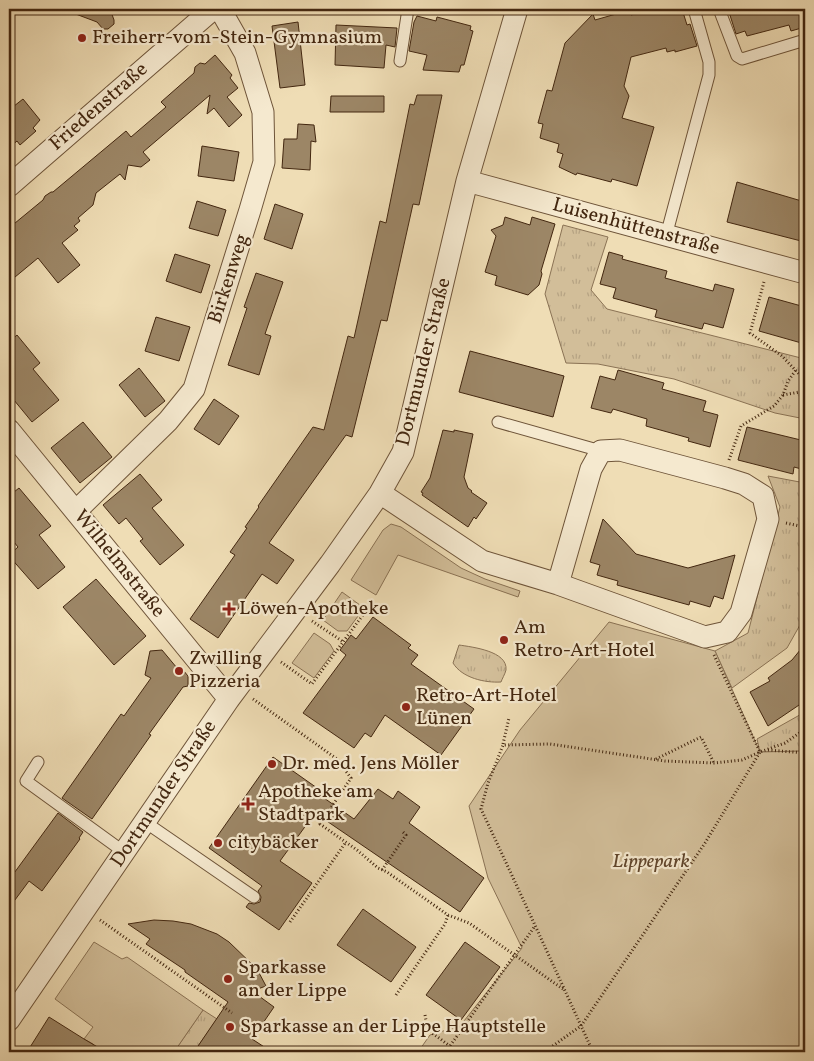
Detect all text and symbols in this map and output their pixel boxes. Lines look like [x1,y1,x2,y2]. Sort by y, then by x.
place label: Freiherr-vom-Stein-Gymnasium [92,24,382,52]
marker: Freiherr-vom-Stein-Gymnasium [76,32,88,44]
street label: Friedenstraße [44,56,154,158]
street label: Luisenhüttenstraße [549,191,723,263]
street label: Birkenweg [201,230,257,328]
street label: Dortmunder Straße [390,275,458,449]
street label: Wilhelmstraße [67,504,171,624]
place label: Löwen-Apotheke [239,595,388,623]
marker: Löwen-Apotheke [223,603,235,615]
place label: Am Retro-Art-Hotel [514,614,655,665]
marker: Am Retro-Art-Hotel [498,634,510,646]
place label: Zwilling Pizzeria [189,645,262,696]
marker: Zwilling Pizzeria [173,665,185,677]
place label: Retro-Art-Hotel Lünen [416,682,557,733]
marker: Retro-Art-Hotel Lünen [400,701,412,713]
street label: Dortmunder Straße [104,715,224,873]
place label: Dr. med. Jens Möller [282,750,459,778]
marker: Dr. med. Jens Möller [266,758,278,770]
place label: Apotheke am Stadtpark [258,778,374,829]
marker: Apotheke am Stadtpark [242,798,254,810]
place label: citybäcker [228,829,319,857]
marker: citybäcker [212,837,224,849]
park label: Lippepark [612,848,690,876]
place label: Sparkasse an der Lippe [238,954,347,1005]
marker: Sparkasse an der Lippe [222,973,234,985]
place label: Sparkasse an der Lippe Hauptstelle [240,1013,546,1041]
marker: Sparkasse an der Lippe Hauptstelle [224,1021,236,1033]

